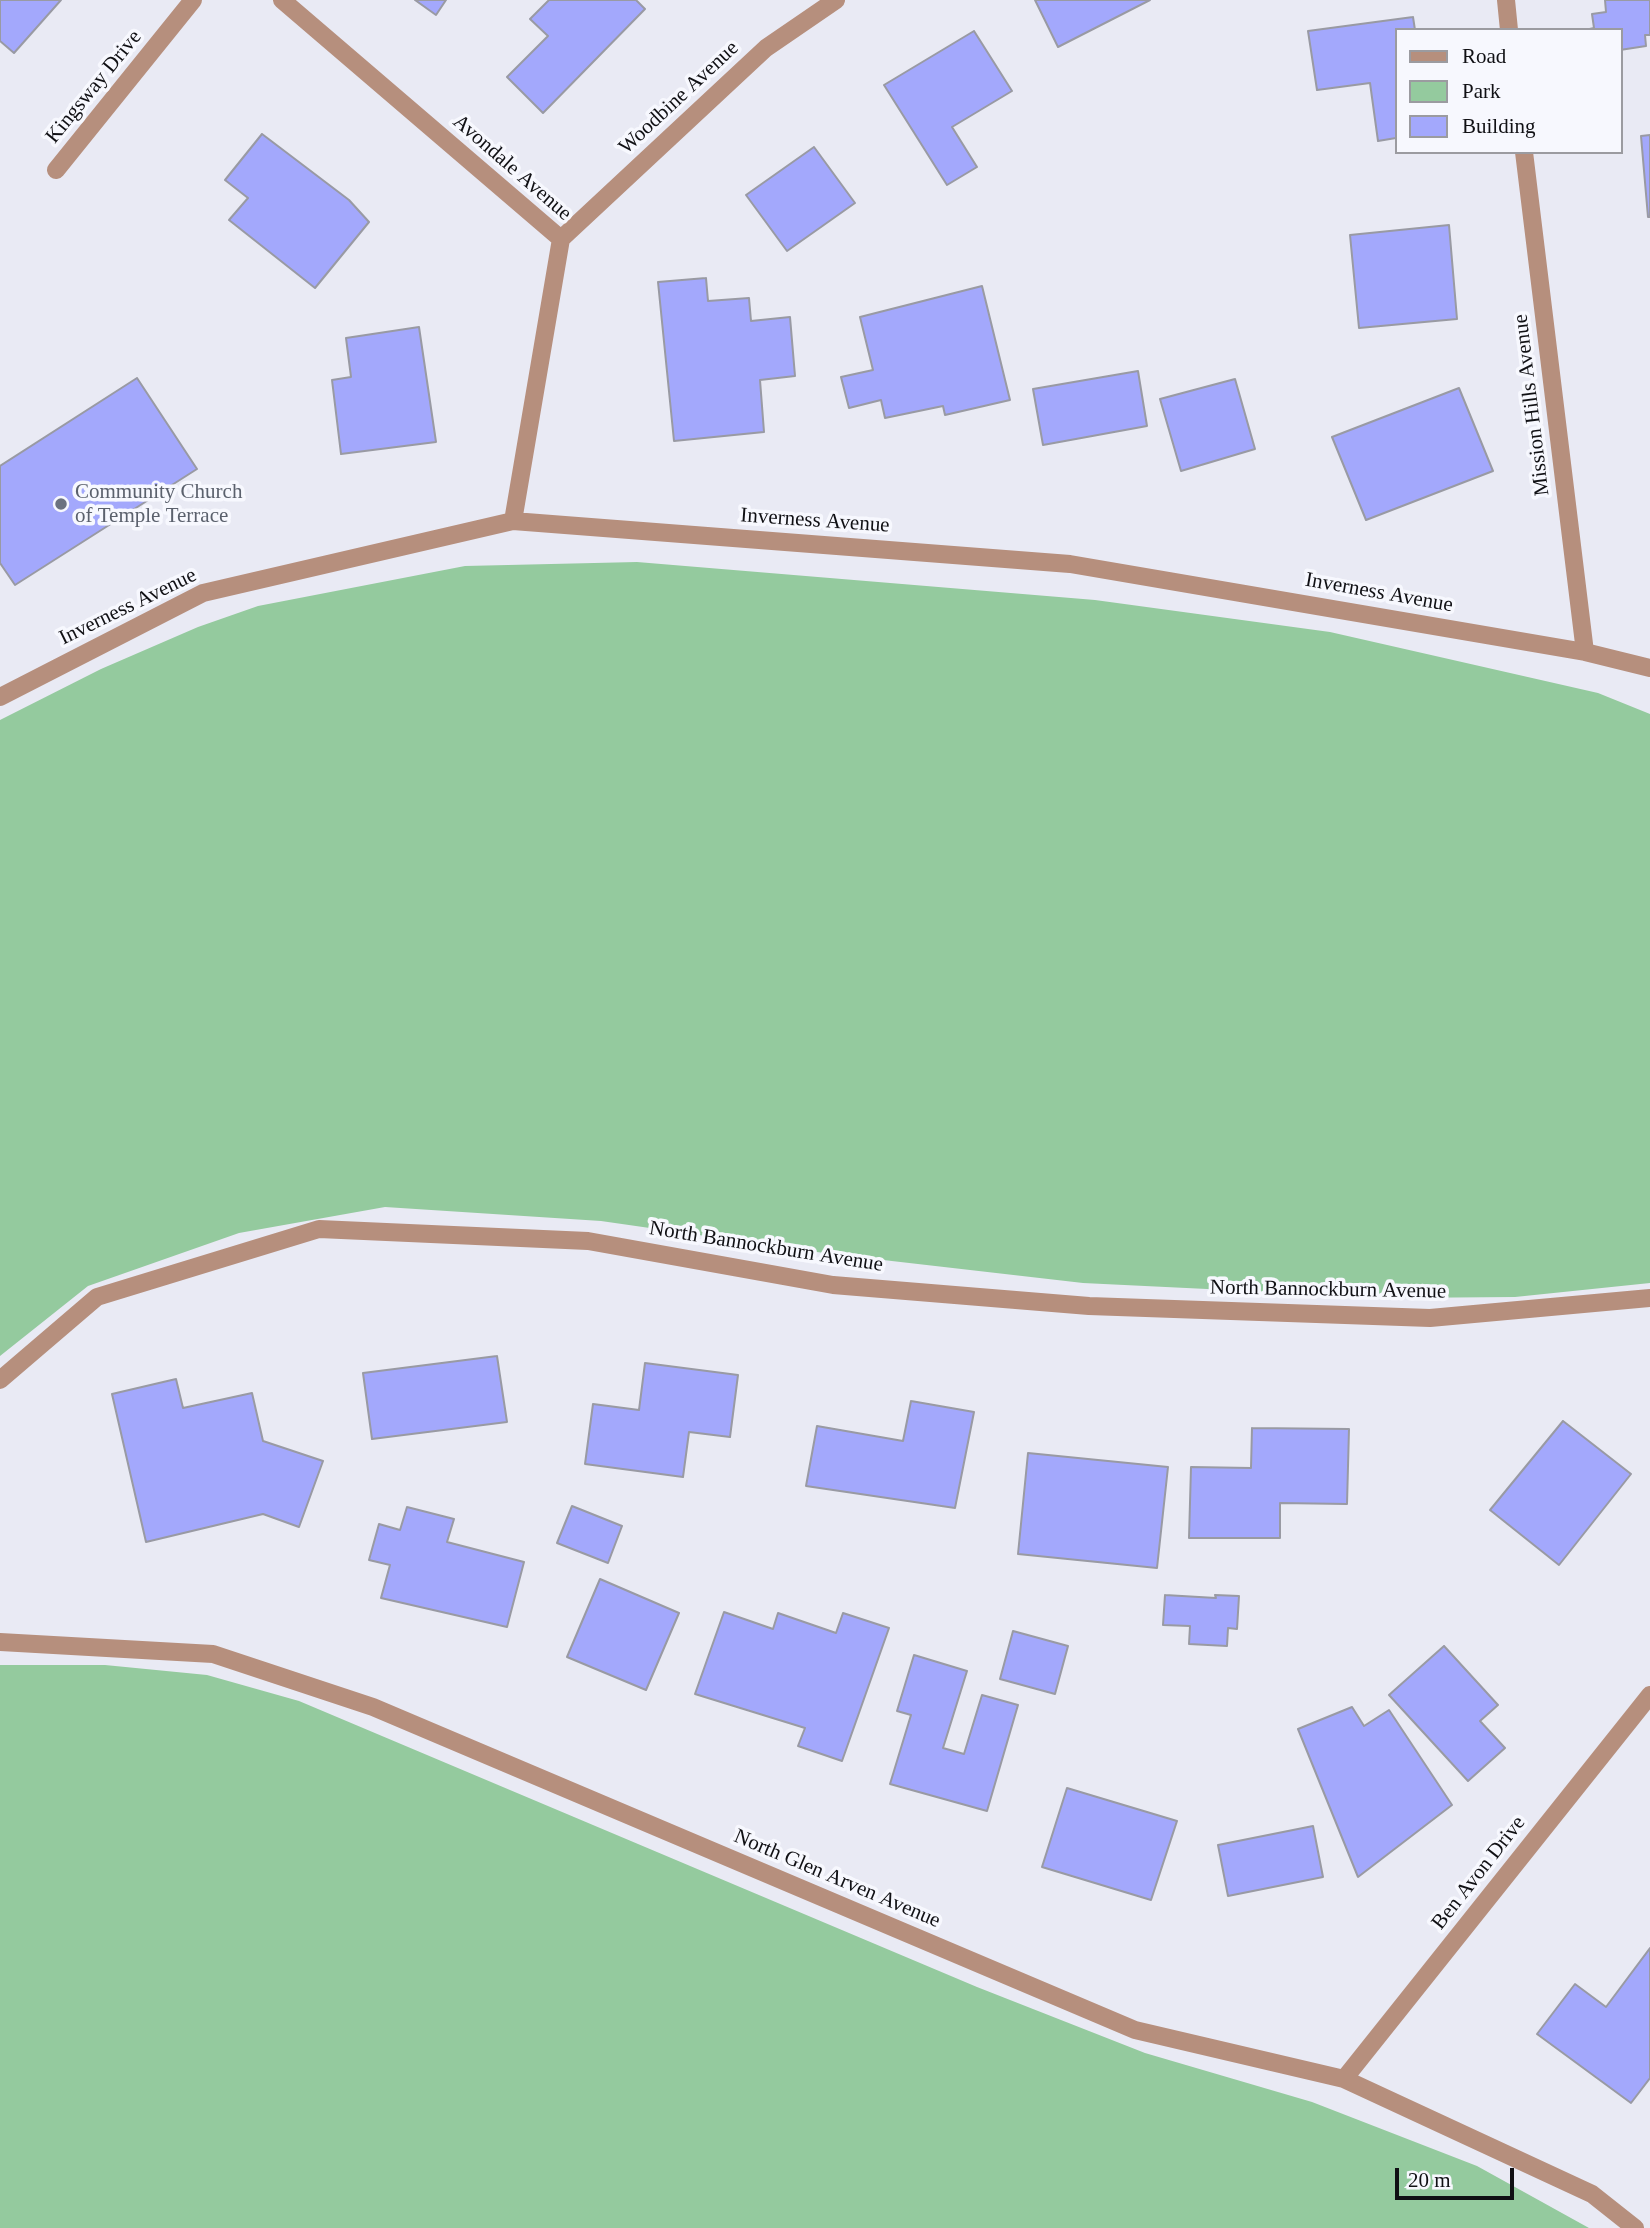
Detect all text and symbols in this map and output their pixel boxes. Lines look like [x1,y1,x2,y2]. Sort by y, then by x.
street label: Kingsway Drive [41,25,147,149]
legend [1394,28,1622,154]
street label: Woodbine Avenue [614,36,744,160]
text: Road [1462,44,1506,68]
text: Park [1462,79,1501,103]
street label: Avondale Avenue [447,110,577,226]
text: Building [1462,114,1536,138]
street label: Mission Hills Avenue [1508,313,1556,497]
place label: Community Church of Temple Terrace [75,479,242,529]
marker: Community Church of Temple Terrace [53,496,69,512]
street label: Inverness Avenue [740,503,890,539]
street label: Inverness Avenue [55,563,201,651]
street label: Inverness Avenue [1303,568,1455,618]
street label: North Bannockburn Avenue [647,1216,885,1278]
street label: North Bannockburn Avenue [1210,1275,1446,1305]
street label: Ben Avon Drive [1427,1811,1531,1935]
street label: North Glen Arven Avenue [730,1824,944,1934]
scale bar [1398,2154,1517,2198]
text: 20 m [1408,2168,1451,2192]

